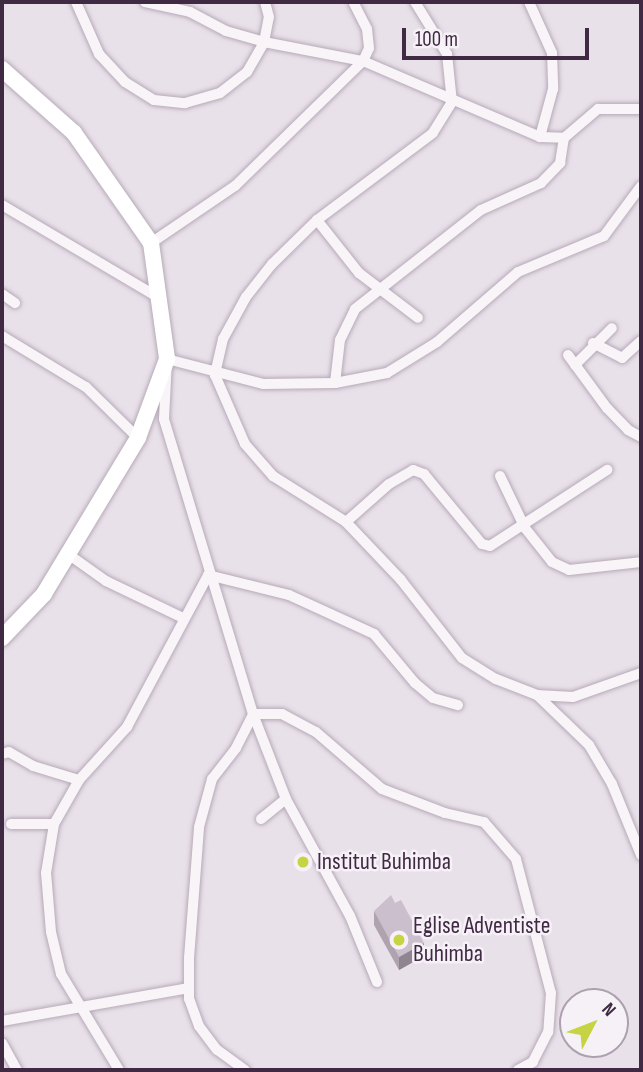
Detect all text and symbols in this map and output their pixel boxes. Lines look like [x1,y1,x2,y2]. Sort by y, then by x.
scale bar [405,14,592,58]
text: 100 m [415,27,458,52]
place label: Institut Buhimba [317,848,451,876]
marker: Institut Buhimba [295,854,311,870]
place label: Eglise Adventiste Buhimba [413,912,550,968]
marker: Eglise Adventiste Buhimba [391,932,407,948]
north arrow [559,988,629,1058]
text: N [597,998,620,1021]

